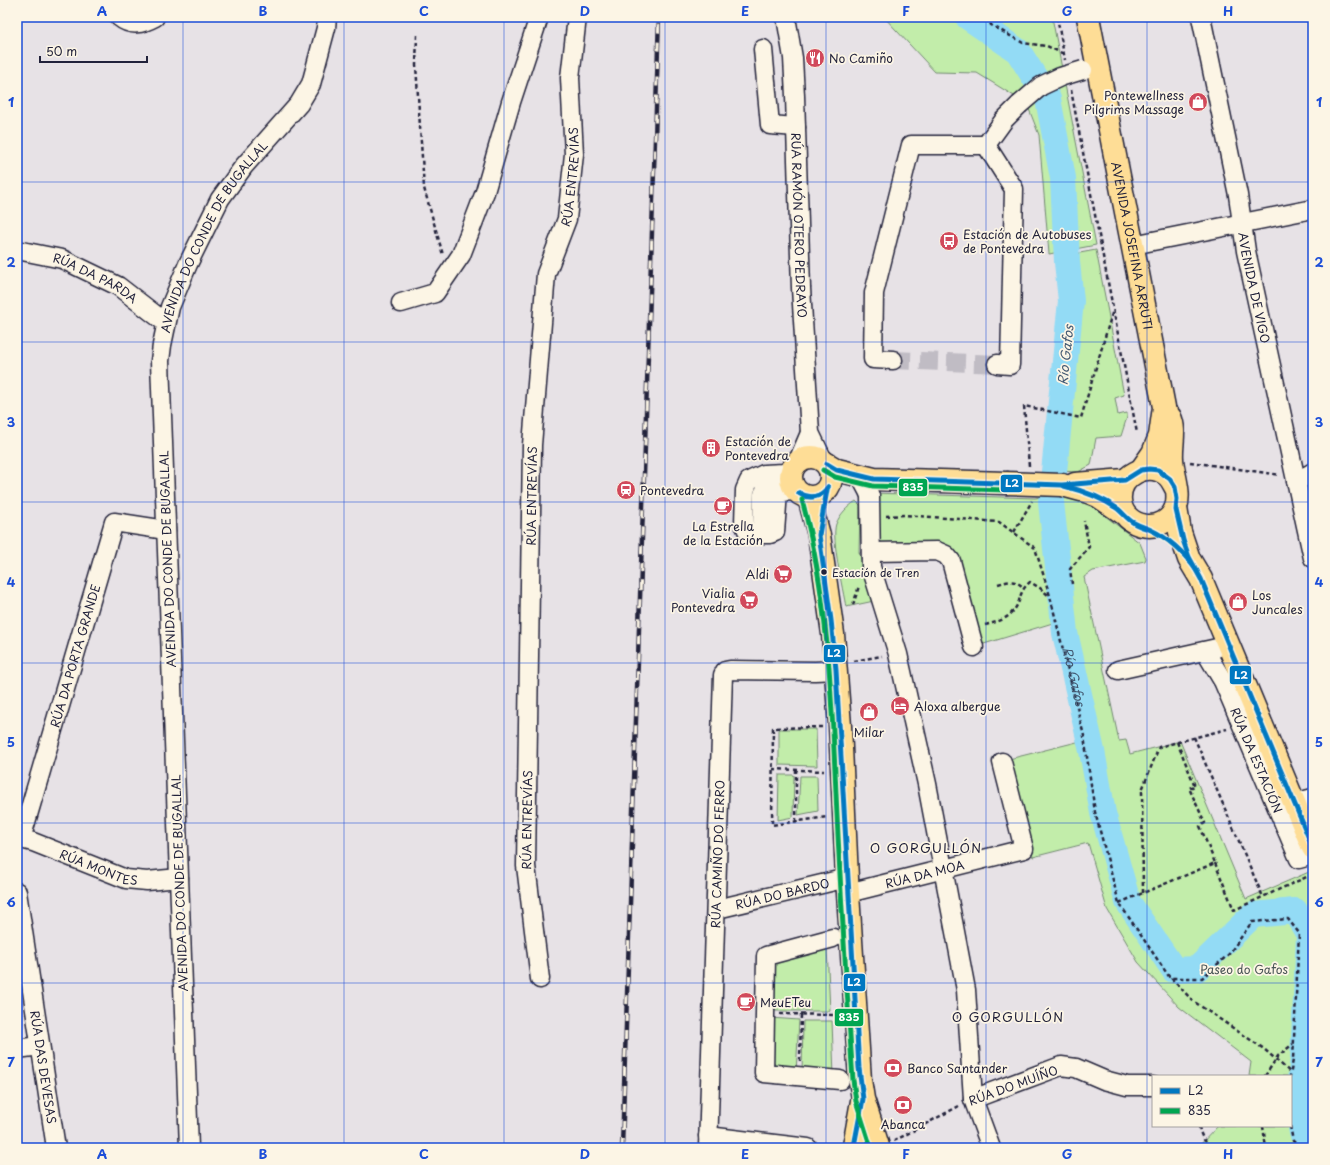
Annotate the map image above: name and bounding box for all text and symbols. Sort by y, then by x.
text: A [97,1,107,20]
text: B [259,1,268,20]
text: C [419,1,429,20]
text: D [580,1,590,20]
text: E [741,1,749,20]
text: F [902,1,910,20]
text: G [1062,1,1072,20]
text: H [1223,1,1233,20]
scale bar [40,38,147,64]
text: 50 m [46,42,77,60]
restaurant icon: No Camiño [804,47,826,69]
place label: No Camiño [829,49,893,67]
place label: Pontewellness Pilgrims Massage [1084,86,1184,118]
shop icon: Pontewellness Pilgrims Massage [1187,91,1209,113]
text: 1 [8,92,14,111]
text: 1 [1316,92,1322,111]
street label: RÚA ENTREVÍAS [556,127,583,229]
street label: RÚA RAMÓN OTERO PEDRAYO [787,132,812,318]
street label: AVENIDA DO CONDE DE BUGALLAL [156,137,271,334]
street label: AVENIDA JOSEFINA ARRUTI [1107,160,1158,331]
place label: Estación de Autobuses de Pontevedra [963,225,1092,257]
bus stop icon: Estación de Autobuses de Pontevedra [938,230,960,252]
street label: AVENIDA DE VIGO [1234,231,1275,345]
street label: RÚA DA PARDA [51,248,142,307]
text: 2 [6,252,16,271]
text: 2 [1314,252,1324,271]
water label: Río Gafos [1052,323,1078,386]
text: 3 [7,412,16,431]
text: 3 [1315,412,1324,431]
place label: Estación de Pontevedra [725,432,792,464]
building icon: Estación de Pontevedra [700,437,722,459]
street label: RÚA ENTREVÍAS [522,446,541,546]
street label: AVENIDA DO CONDE DE BUGALLAL [154,450,180,668]
line badge: L2 [1000,474,1023,493]
text: L2 [1005,474,1019,491]
line badge: 835 [898,478,928,497]
text: 835 [903,478,923,495]
station icon: Pontevedra [615,479,637,501]
place label: Pontevedra [640,481,704,499]
cafe icon: La Estrella de la Estación [712,495,734,517]
place label: La Estrella de la Estación [683,517,763,549]
supermarket icon: Aldi [772,563,794,585]
place label: Estación de Tren [832,564,919,581]
place label: Aldi [746,565,769,583]
marker: Estación de Tren [819,567,829,577]
text: 4 [7,572,16,591]
text: 4 [1315,572,1324,591]
street label: RÚA DA PORTA GRANDE [45,582,104,730]
place label: Vialia Pontevedra [671,584,736,616]
place label: Los Juncales [1252,586,1303,618]
supermarket icon: Vialia Pontevedra [738,589,760,611]
shop icon: Los Juncales [1227,591,1249,613]
line badge: L2 [823,644,846,663]
text: L2 [827,644,841,661]
water label: Río Gafos [1059,645,1091,709]
line badge: L2 [1229,665,1252,685]
text: L2 [1234,666,1248,683]
hotel icon: Aloxa albergue [889,695,911,717]
place label: Aloxa albergue [914,697,1001,715]
shop icon: Milar [858,701,880,723]
street label: RÚA DA ESTACIÓN [1226,704,1287,816]
place label: Milar [854,723,885,741]
text: 5 [7,732,15,751]
text: 5 [1315,732,1323,751]
street label: RÚA ENTREVÍAS [517,770,536,870]
street label: AVENIDA DO CONDE DE BUGALLAL [166,774,192,992]
street label: RÚA CAMIÑO DO FERRO [706,780,729,929]
district label: O GORGULLÓN [870,838,982,857]
street label: RÚA MONTES [57,845,139,889]
street label: RÚA DA MOA [883,855,966,892]
street label: RÚA DO BARDO [733,874,831,913]
text: 6 [6,892,16,911]
text: 6 [1314,892,1324,911]
park label: Paseo do Gafos [1200,960,1289,978]
line badge: L2 [843,973,866,992]
text: L2 [847,973,861,990]
cafe icon: MeuETeu [735,991,757,1013]
place label: MeuETeu [760,993,811,1011]
district label: O GORGULLÓN [952,1007,1064,1026]
line badge: 835 [834,1008,864,1027]
text: 835 [839,1008,859,1025]
street label: RÚA DAS DEVESAS [26,1009,61,1125]
text: 7 [7,1052,15,1071]
text: 7 [1315,1052,1323,1071]
bank icon: Banco Santander [882,1057,904,1079]
place label: Banco Santander [907,1059,1008,1077]
street label: RÚA DO MUÍÑO [966,1060,1060,1110]
legend [1152,1075,1292,1127]
text: L2 [1188,1081,1203,1099]
bank icon: Abanca [892,1094,914,1116]
text: 835 [1188,1101,1211,1119]
place label: Abanca [881,1115,926,1133]
text: A [97,1144,107,1163]
text: B [259,1144,268,1163]
text: C [419,1144,429,1163]
text: D [580,1144,590,1163]
text: E [741,1144,749,1163]
text: F [902,1144,910,1163]
text: G [1062,1144,1072,1163]
text: H [1223,1144,1233,1163]

